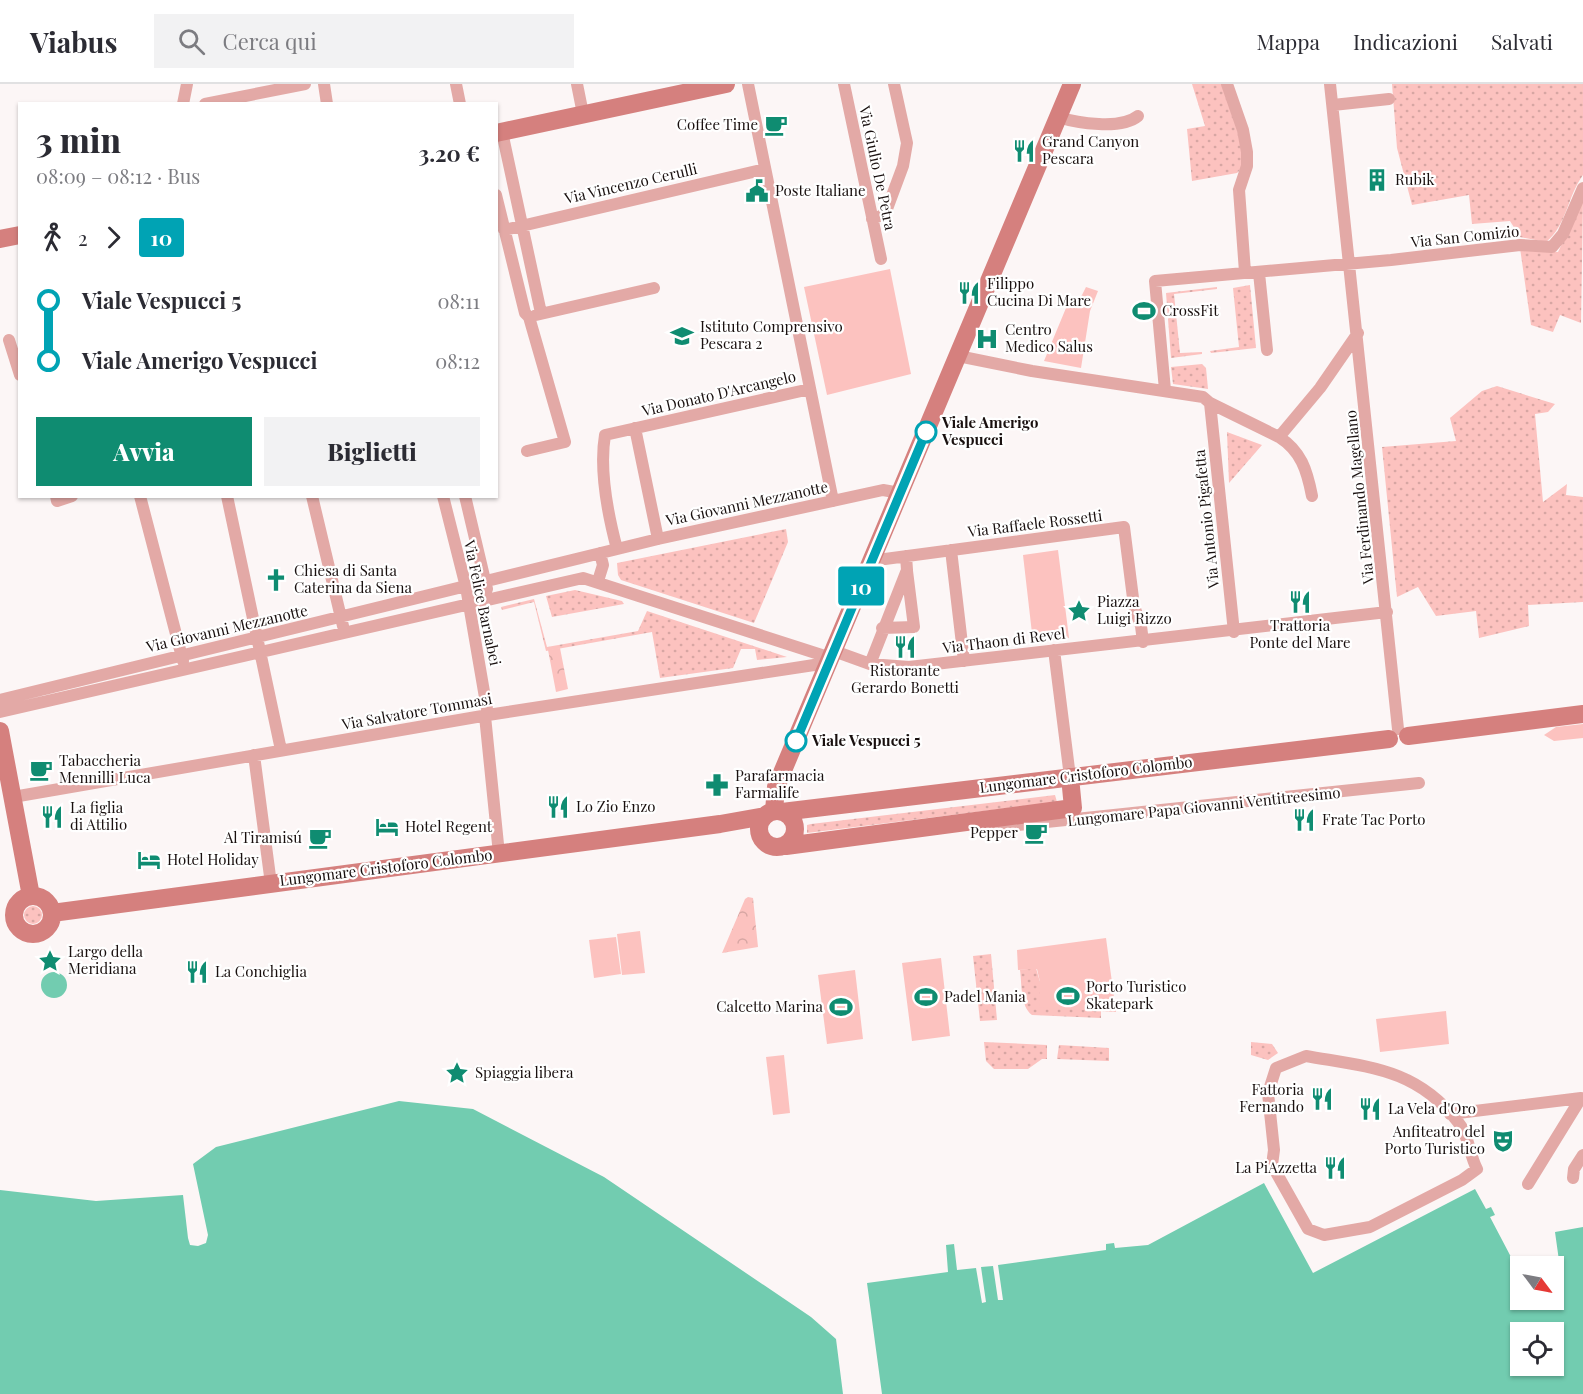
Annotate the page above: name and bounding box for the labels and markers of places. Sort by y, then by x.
cafe icon: Coffee Time [763,112,789,138]
place label: Coffee Time [677,114,758,134]
place label: Grand Canyon Pescara [1042,131,1139,168]
restaurant icon: Grand Canyon Pescara [1011,138,1037,164]
building icon: Rubik [1364,167,1390,193]
place label: Rubik [1395,169,1435,189]
public building icon: Poste Italiane [744,178,770,204]
place label: Poste Italiane [775,180,866,200]
place label: Filippo Cucina Di Mare [987,273,1091,310]
restaurant icon: Filippo Cucina Di Mare [956,280,982,306]
sports icon: CrossFit [1131,298,1157,324]
place label: CrossFit [1162,300,1219,320]
place label: Istituto Comprensivo Pescara 2 [700,316,843,353]
place label: Centro Medico Salus [1005,319,1093,356]
school or university icon: Istituto Comprensivo Pescara 2 [669,323,695,349]
hospital icon: Centro Medico Salus [974,326,1000,352]
place label: Viale Amerigo Vespucci [941,412,1038,449]
marker: Viale Amerigo Vespucci [915,421,937,443]
place label: Chiesa di Santa Caterina da Siena [294,560,413,597]
church icon: Chiesa di Santa Caterina da Siena [263,567,289,593]
restaurant icon: Trattoria Ponte del Mare [1287,589,1313,615]
place label: Piazza Luigi Rizzo [1097,591,1172,628]
place icon: Piazza Luigi Rizzo [1066,598,1092,624]
place label: Trattoria Ponte del Mare [1249,615,1351,652]
restaurant icon: Ristorante Gerardo Bonetti [892,634,918,660]
place label: Ristorante Gerardo Bonetti [851,660,960,697]
marker: Viale Vespucci 5 [785,730,807,752]
place label: Viale Vespucci 5 [811,730,921,750]
place label: Tabaccheria Mennilli Luca [59,750,151,787]
cafe icon: Tabaccheria Mennilli Luca [28,757,54,783]
place label: Parafarmacia Farmalife [735,765,825,802]
pharmacy icon: Parafarmacia Farmalife [704,772,730,798]
restaurant icon: Lo Zio Enzo [545,794,571,820]
place label: Lo Zio Enzo [576,796,656,816]
place label: La figlia di Attilio [70,797,127,834]
restaurant icon: La figlia di Attilio [39,804,65,830]
restaurant icon: Frate Tac Porto [1291,807,1317,833]
place label: Frate Tac Porto [1322,809,1426,829]
hotel icon: Hotel Regent [374,814,400,840]
place label: Hotel Regent [405,816,493,836]
cafe icon: Pepper [1023,820,1049,846]
place label: Pepper [970,822,1018,842]
cafe icon: Al Tiramisú [307,825,333,851]
place label: Al Tiramisú [223,827,302,847]
hotel icon: Hotel Holiday [136,847,162,873]
place label: Hotel Holiday [167,849,259,869]
place label: Largo della Meridiana [68,941,144,978]
place icon: Largo della Meridiana [37,948,63,974]
restaurant icon: La Conchiglia [184,959,210,985]
place label: La Conchiglia [215,961,307,981]
place label: Porto Turistico Skatepark [1086,976,1186,1013]
sports icon: Porto Turistico Skatepark [1055,983,1081,1009]
sports icon: Padel Mania [913,984,939,1010]
place label: Padel Mania [944,986,1026,1006]
sports icon: Calcetto Marina [828,994,854,1020]
place label: Calcetto Marina [716,996,824,1016]
place icon: Spiaggia libera [444,1060,470,1086]
place label: Spiaggia libera [475,1062,574,1082]
place label: Fattoria Fernando [1239,1079,1305,1116]
restaurant icon: Fattoria Fernando [1309,1086,1335,1112]
restaurant icon: La Vela d'Oro [1357,1096,1383,1122]
place label: La Vela d'Oro [1388,1098,1476,1118]
place label: Anfiteatro del Porto Turistico [1385,1121,1485,1158]
theatre icon: Anfiteatro del Porto Turistico [1490,1128,1516,1154]
restaurant icon: La PiAzzetta [1322,1155,1348,1181]
place label: La PiAzzetta [1235,1157,1318,1177]

